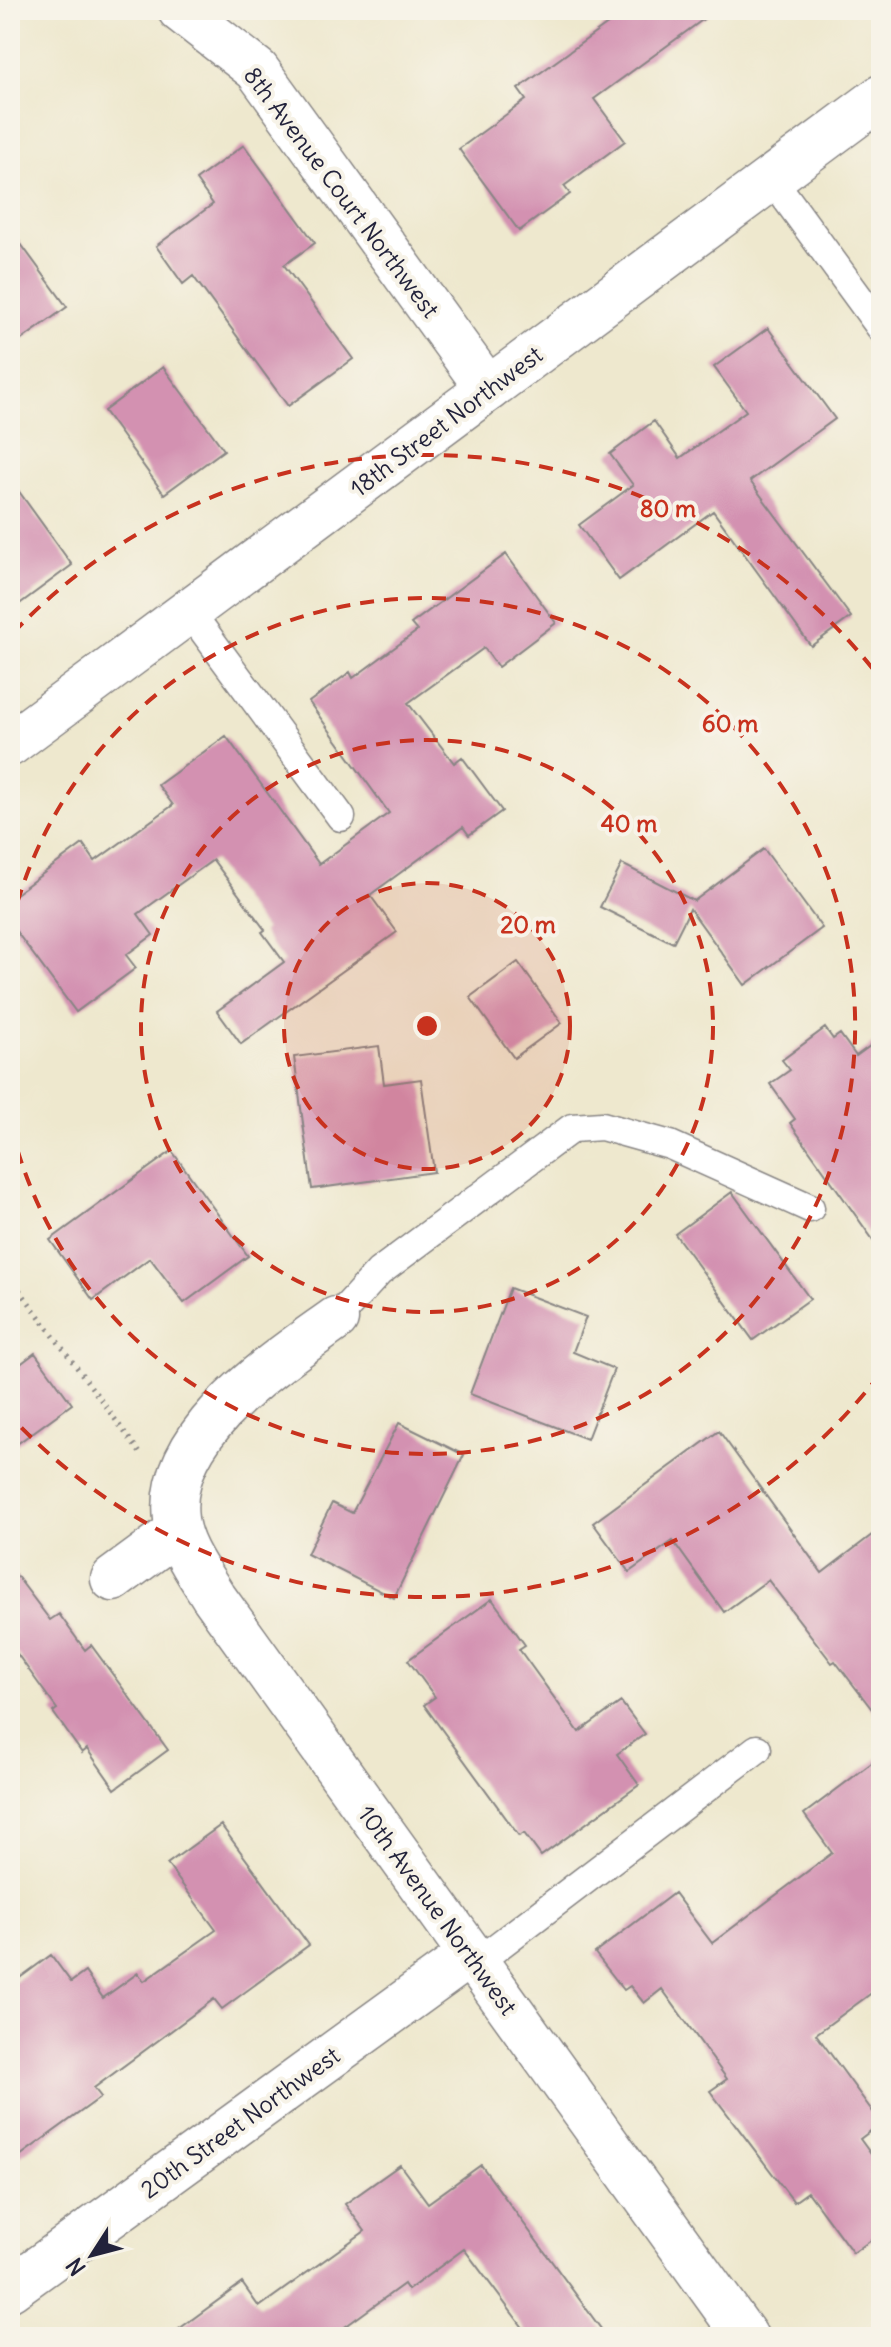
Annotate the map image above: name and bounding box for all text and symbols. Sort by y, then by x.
street label: 8th Avenue Court Northwest [238,61,446,323]
street label: 18th Street Northwest [344,339,548,503]
text: 80 m [640,493,696,523]
text: 60 m [702,708,758,738]
text: 40 m [601,808,657,838]
text: 20 m [500,909,556,939]
centre of rings [413,1012,441,1040]
street label: 10th Avenue Northwest [352,1800,524,2020]
street label: 20th Street Northwest [135,2040,345,2204]
north arrow [52,2215,132,2295]
text: N [60,2252,92,2281]

